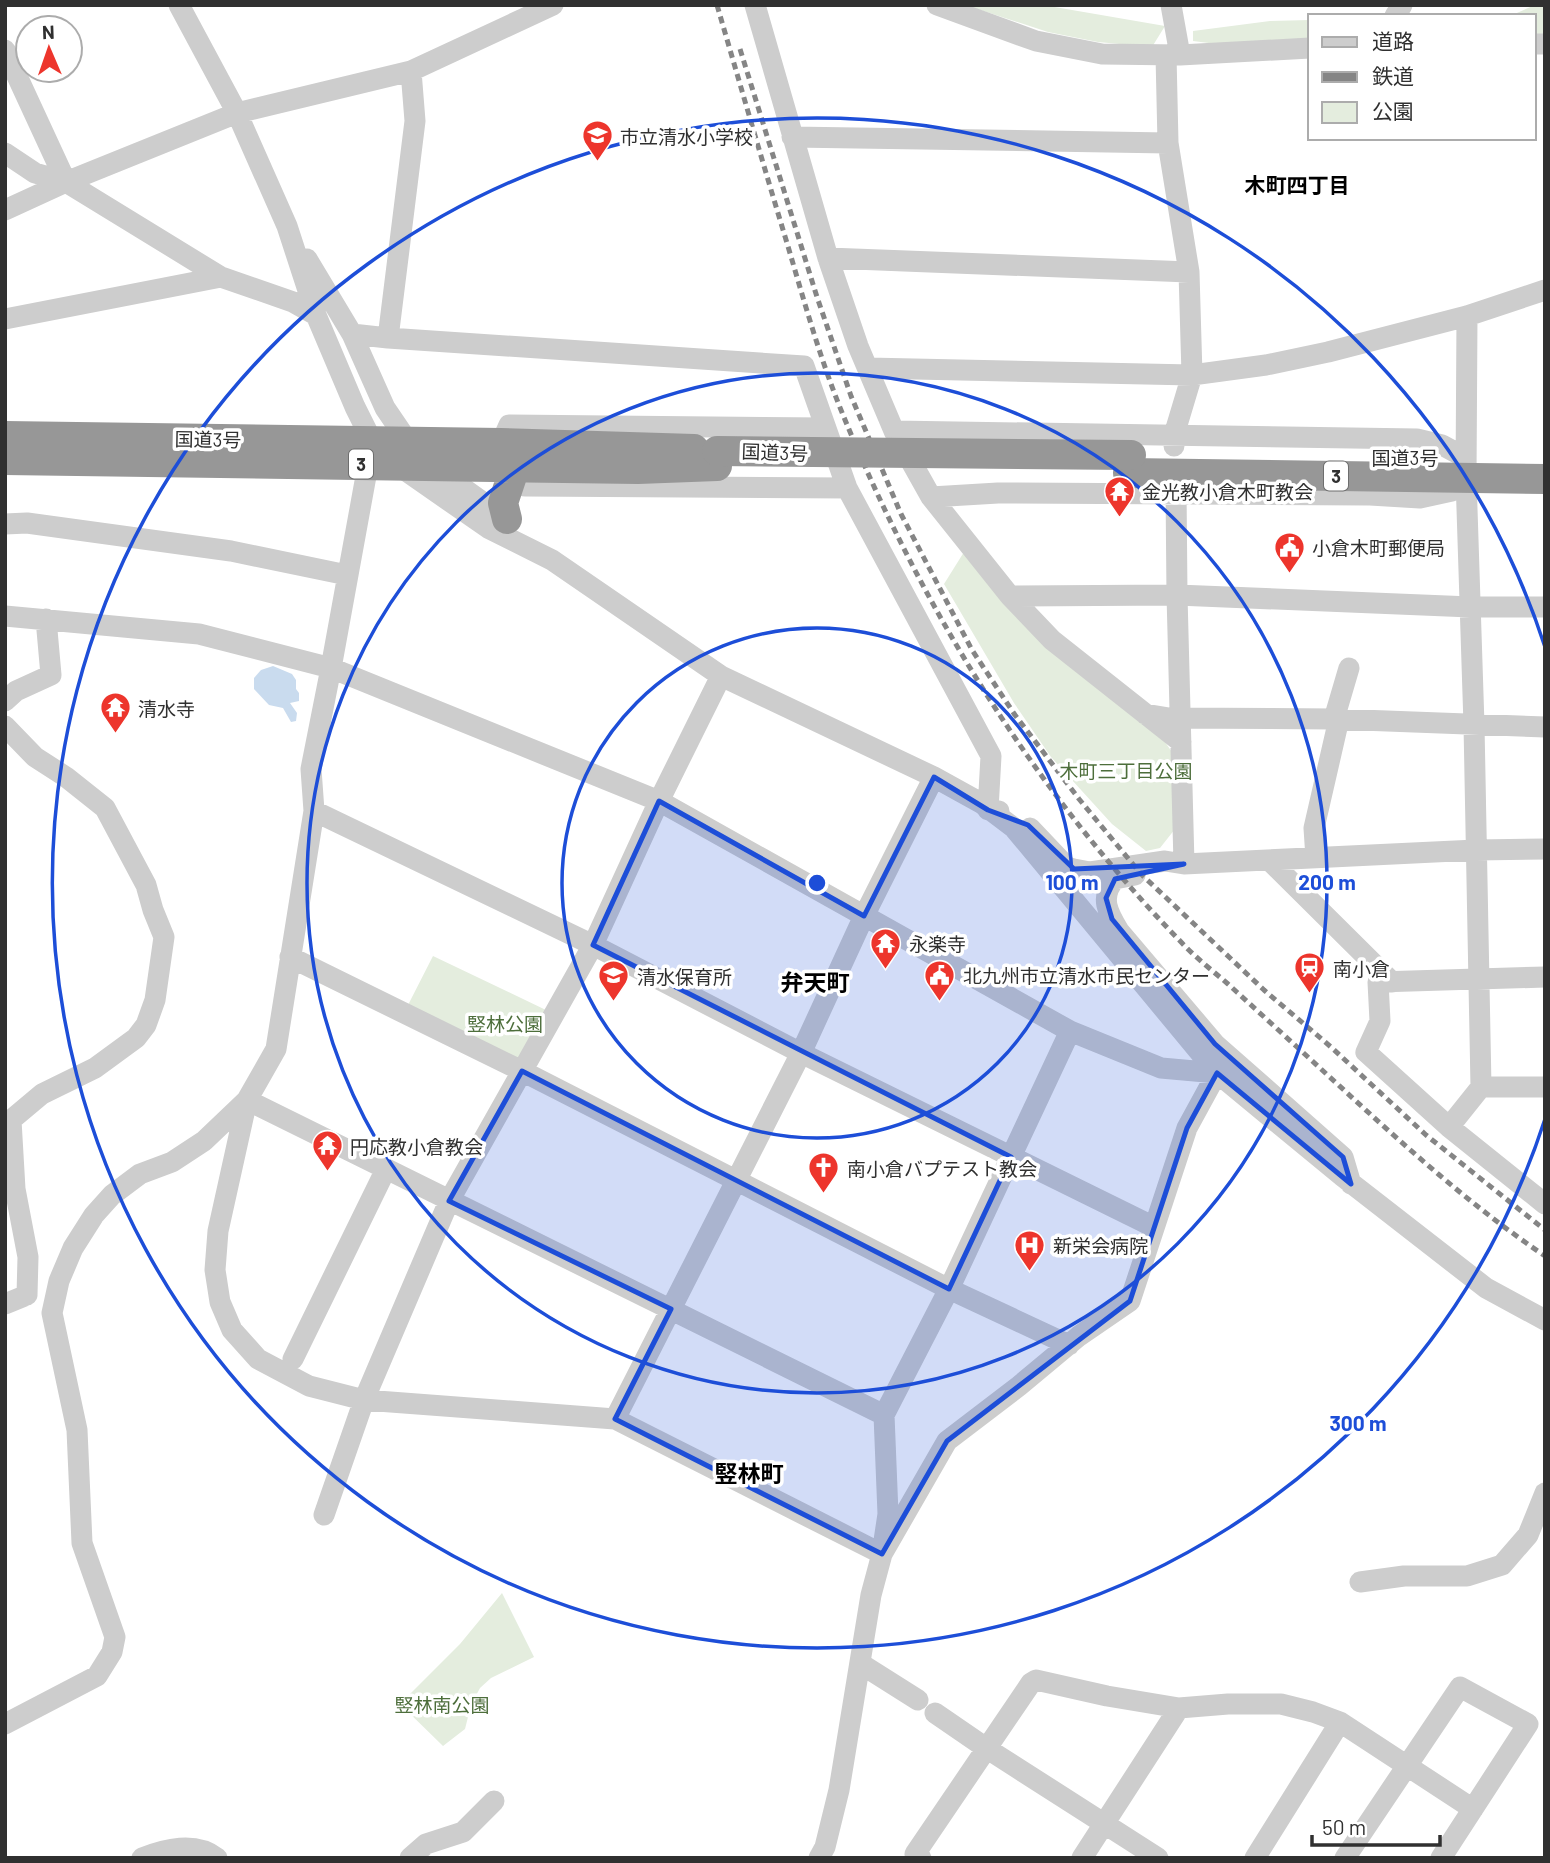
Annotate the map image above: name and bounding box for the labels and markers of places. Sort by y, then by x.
school or university icon: 市立清水小学校 [580,119,614,163]
place label: 市立清水小学校 [620,125,753,148]
temple icon: 金光教小倉木町教会 [1102,474,1136,518]
place label: 金光教小倉木町教会 [1142,480,1313,503]
public building icon: 小倉木町郵便局 [1272,530,1306,574]
place label: 小倉木町郵便局 [1312,536,1445,559]
temple icon: 清水寺 [98,691,132,735]
place label: 清水寺 [138,697,195,720]
centre of rings [805,871,829,895]
temple icon: 永楽寺 [869,926,903,970]
place label: 永楽寺 [909,932,966,955]
station icon: 南小倉 [1293,951,1327,995]
place label: 南小倉 [1333,957,1390,980]
public building icon: 北九州市立清水市民センター [923,958,957,1002]
school or university icon: 清水保育所 [597,959,631,1003]
place label: 北九州市立清水市民センター [963,964,1210,987]
place label: 清水保育所 [637,965,732,988]
temple icon: 円応教小倉教会 [310,1129,344,1173]
place label: 円応教小倉教会 [350,1135,483,1158]
church icon: 南小倉バプテスト教会 [807,1151,841,1195]
place label: 南小倉バプテスト教会 [847,1157,1037,1180]
hospital icon: 新栄会病院 [1013,1228,1047,1272]
place label: 新栄会病院 [1053,1234,1148,1257]

